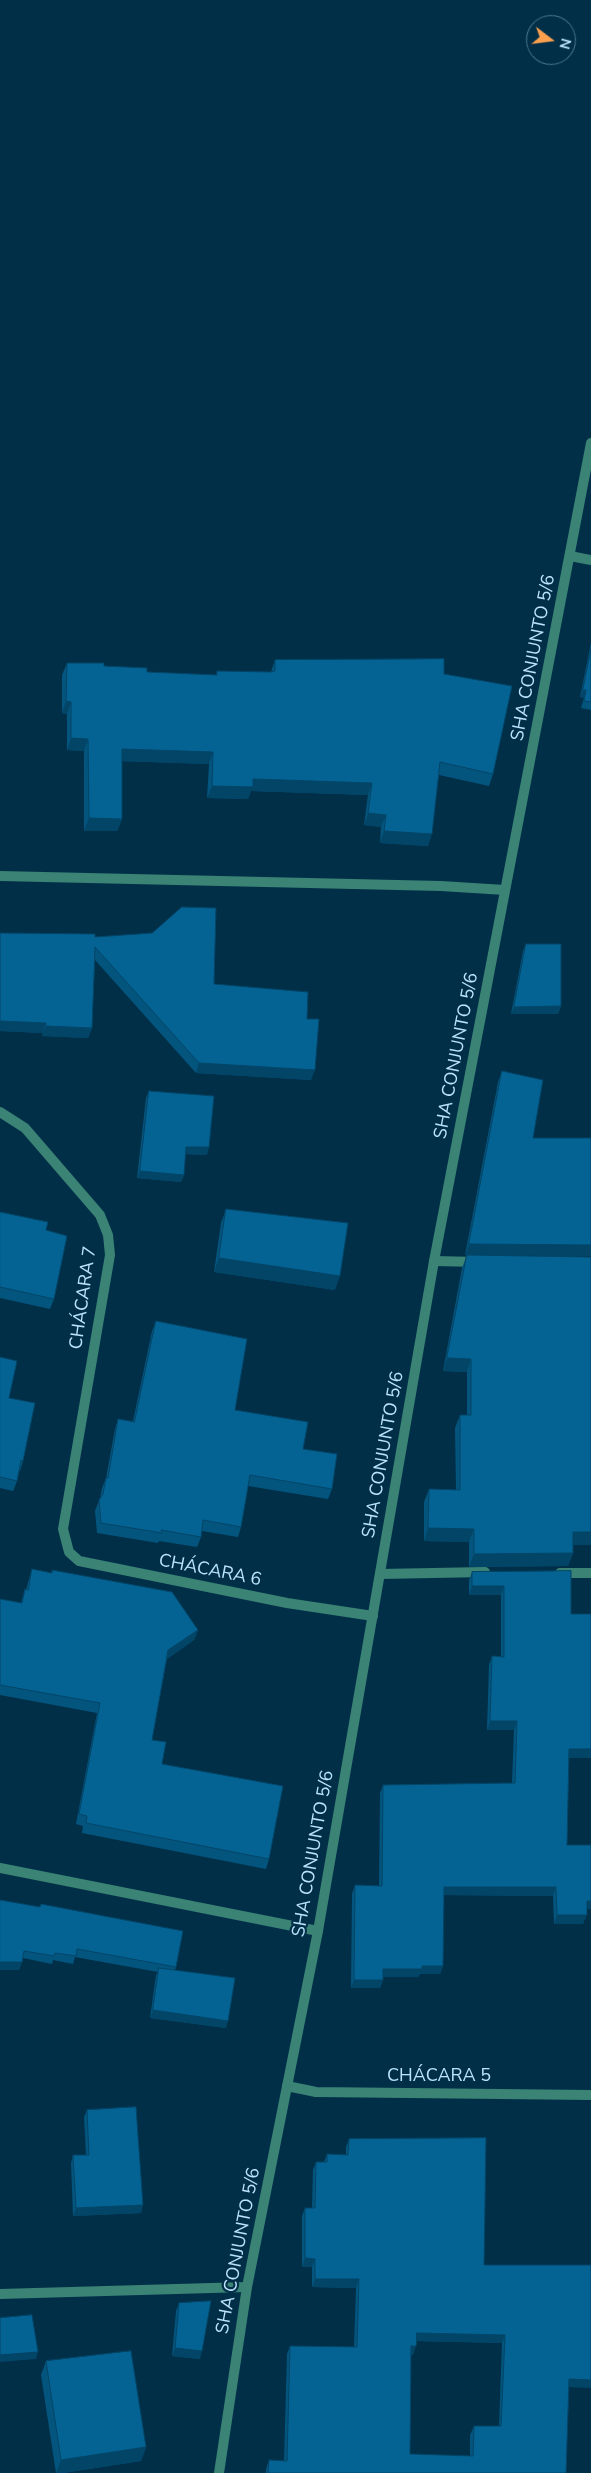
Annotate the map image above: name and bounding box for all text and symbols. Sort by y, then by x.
north arrow [526,15,576,65]
text: N [554,36,576,51]
street label: SHA CONJUNTO 5/6 [507,573,561,743]
street label: SHA CONJUNTO 5/6 [430,971,484,1141]
street label: CHÁCARA 7 [66,1245,102,1351]
street label: SHA CONJUNTO 5/6 [359,1370,409,1540]
street label: CHÁCARA 6 [157,1550,263,1592]
street label: SHA CONJUNTO 5/6 [289,1769,339,1939]
street label: CHÁCARA 5 [387,2066,491,2088]
street label: SHA CONJUNTO 5/6 [212,2166,266,2336]

